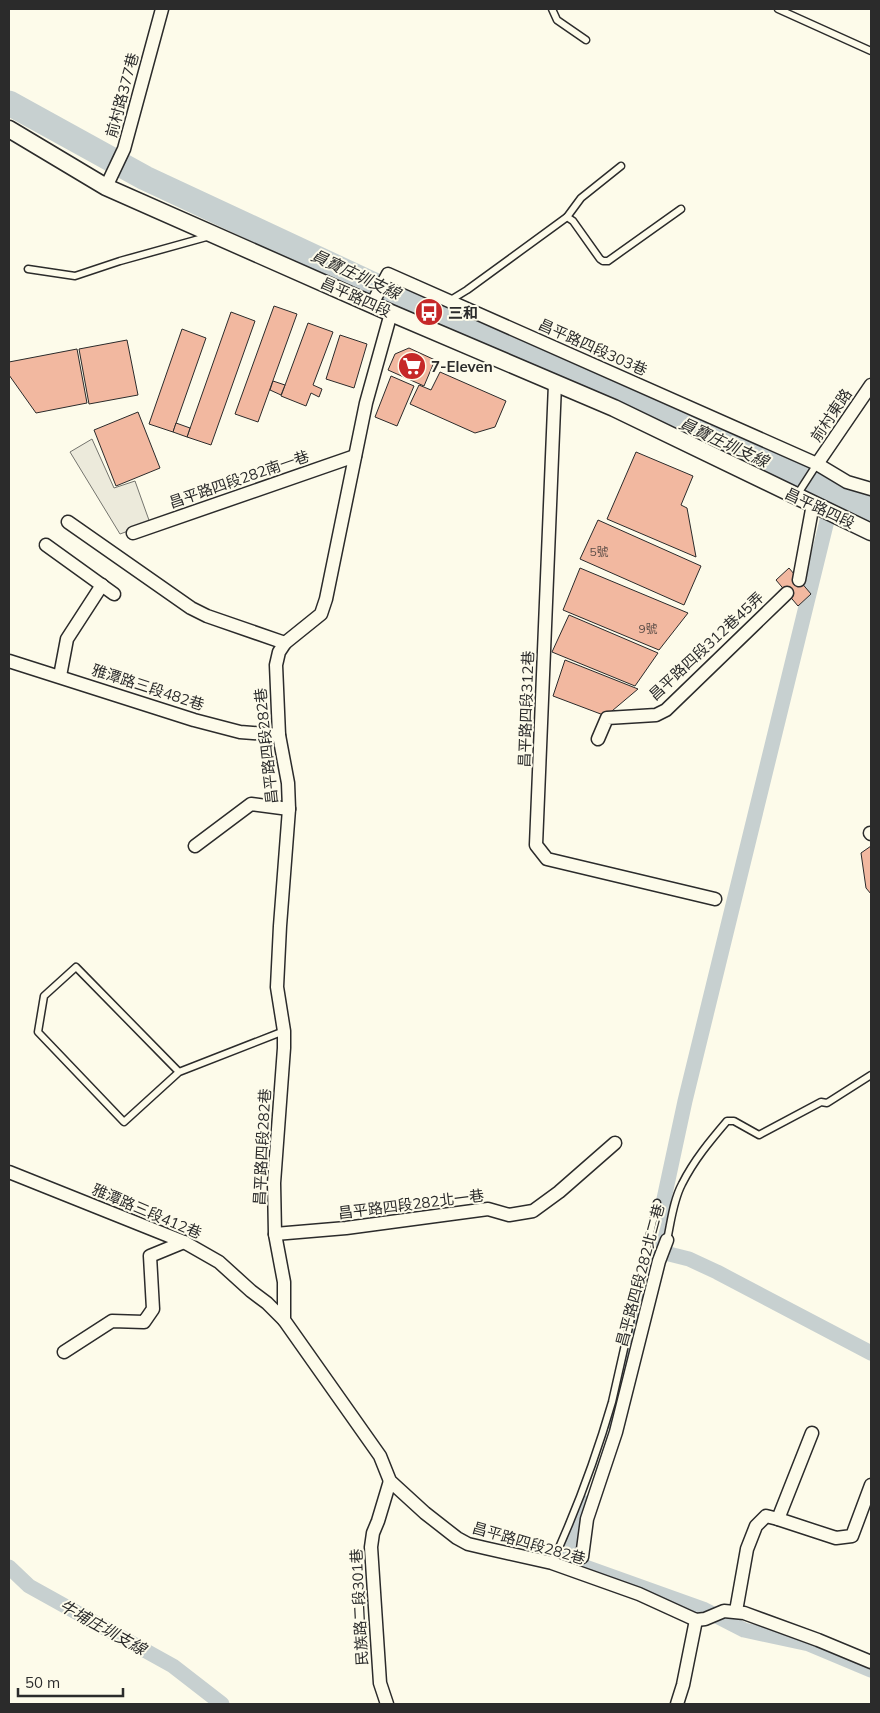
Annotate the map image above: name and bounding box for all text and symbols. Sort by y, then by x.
street label: 前村路377巷 [102,51,142,139]
water label: 員寶庄圳支線 [308,245,406,304]
street label: 昌平路四段 [318,273,394,321]
bus stop icon: 三和 [414,297,444,327]
place label: 三和 [448,303,478,322]
street label: 昌平路四段303巷 [536,315,650,379]
supermarket icon: 7-Eleven [397,351,427,381]
place label: 7-Eleven [431,357,493,376]
street label: 前村東路 [806,385,856,445]
water label: 員寶庄圳支線 [676,413,774,472]
street label: 昌平路四段282南一巷 [166,446,312,512]
street label: 昌平路四段 [782,484,858,532]
house number: 5號 [589,544,609,559]
street label: 昌平路四段312巷45弄 [645,588,767,704]
house number: 9號 [638,621,658,636]
street label: 昌平路四段312巷 [514,650,538,768]
street label: 雅潭路三段482巷 [89,660,207,714]
street label: 昌平路四段282巷 [250,687,282,805]
street label: 昌平路四段282巷 [249,1088,275,1206]
street label: 雅潭路三段412巷 [89,1179,205,1243]
street label: 昌平路四段282北一巷 [337,1186,485,1222]
street label: 昌平路四段282北二巷 [612,1202,668,1348]
street label: 昌平路四段282巷 [470,1518,588,1568]
street label: 民族路二段301巷 [346,1548,372,1666]
water label: 牛埔庄圳支線 [56,1595,152,1660]
scale bar [18,1666,122,1698]
text: 50 m [25,1673,60,1692]

